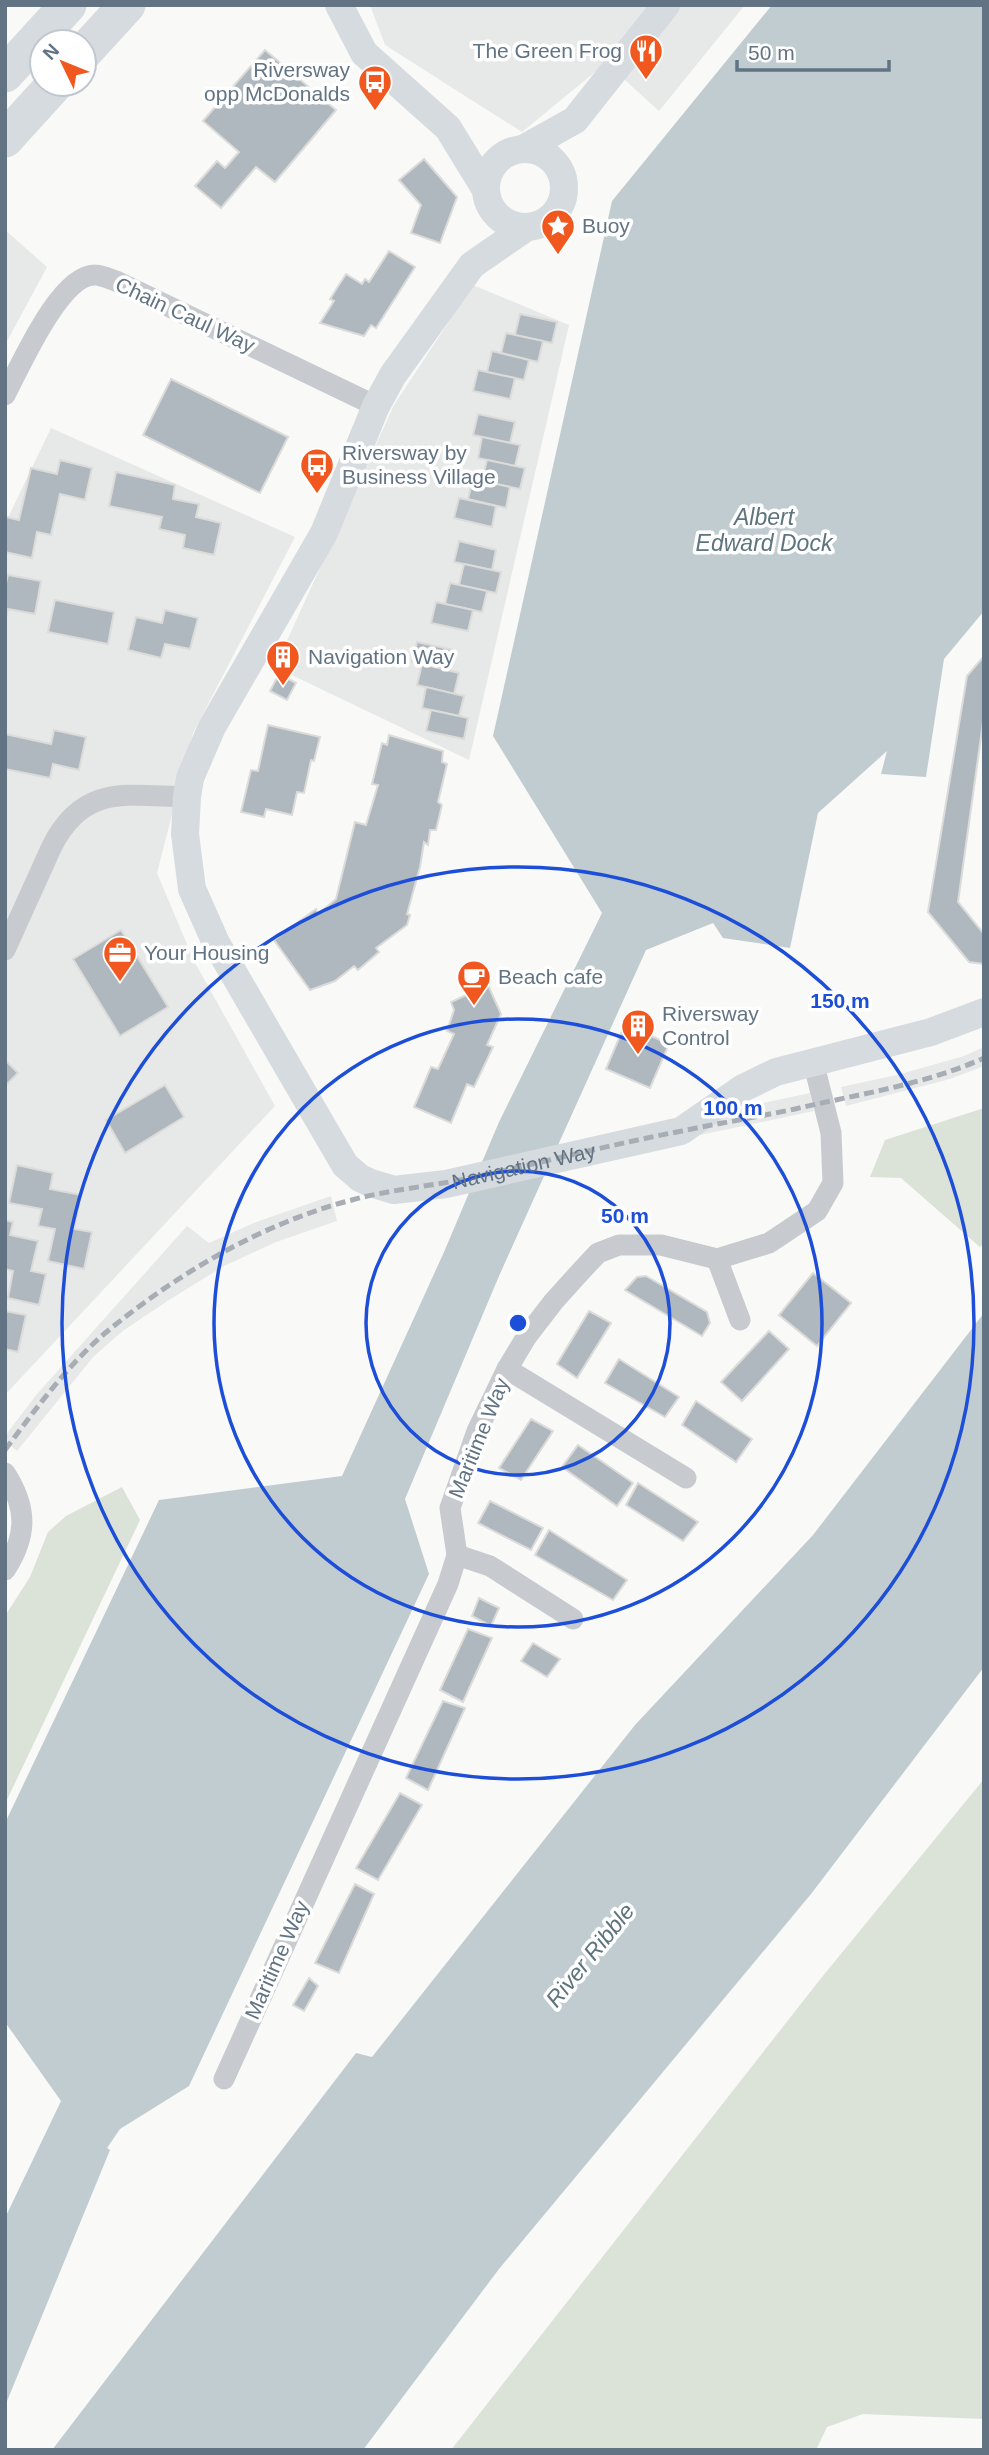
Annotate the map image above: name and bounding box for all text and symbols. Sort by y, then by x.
north arrow [28,28,98,98]
scale bar [737,28,889,72]
restaurant icon: The Green Frog [627,32,665,81]
place label: The Green Frog [473,39,622,62]
text: N [39,40,63,64]
text: 50 m [748,41,795,64]
place label: Riversway opp McDonalds [204,58,350,105]
bus stop icon: Riversway opp McDonalds [356,63,394,112]
place icon: Buoy [539,207,577,256]
place label: Buoy [582,214,630,237]
street label: Chain Caul Way [112,272,259,357]
place label: Riversway by Business Village [342,441,496,488]
bus stop icon: Riversway by Business Village [298,446,336,495]
water label: Albert Edward Dock [696,504,834,556]
building icon: Navigation Way [264,638,302,687]
place label: Navigation Way [308,645,455,668]
office icon: Your Housing [101,934,139,983]
place label: Your Housing [144,941,269,964]
cafe icon: Beach cafe [455,958,493,1007]
place label: Beach cafe [498,965,603,988]
text: 150 m [810,989,870,1012]
place label: Riversway Control [662,1002,759,1049]
building icon: Riversway Control [619,1007,657,1056]
text: 100 m [703,1096,763,1119]
street label: Navigation Way [450,1139,598,1193]
text: 50 m [601,1204,649,1227]
centre of rings [506,1311,530,1335]
street label: Maritime Way [444,1374,513,1501]
street label: Maritime Way [240,1896,313,2023]
water label: River Ribble [540,1898,640,2012]

